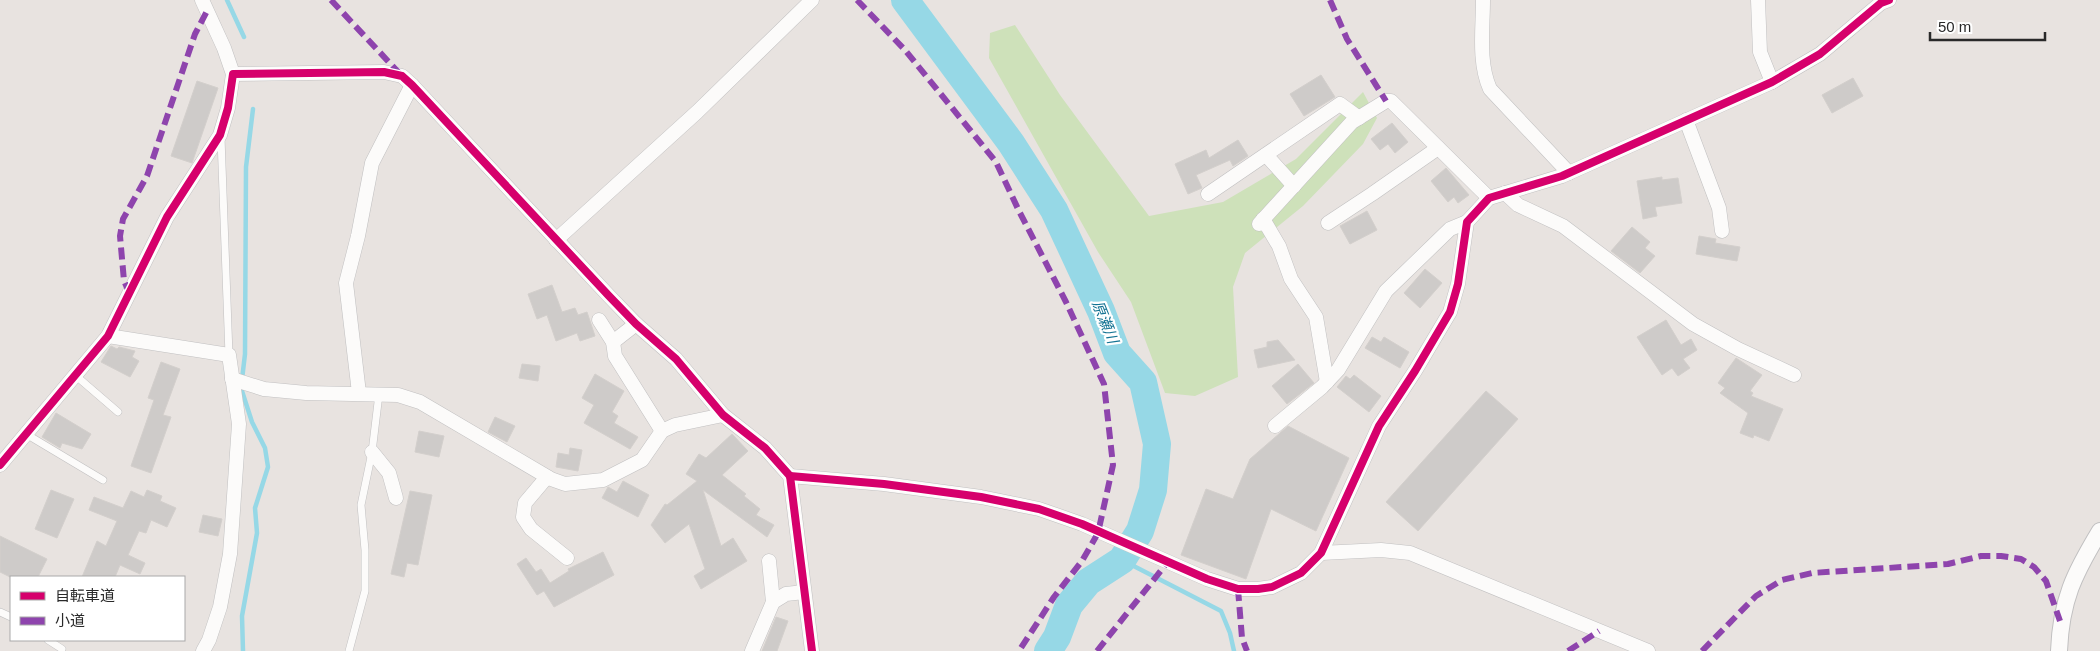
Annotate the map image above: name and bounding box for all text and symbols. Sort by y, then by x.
scale bar [1930,10,2045,42]
text: 50 m [1938,18,1971,35]
water label: 原瀬川 [1089,298,1123,348]
legend [10,576,185,641]
text: 自転車道 [55,587,115,604]
text: 小道 [55,612,85,629]

